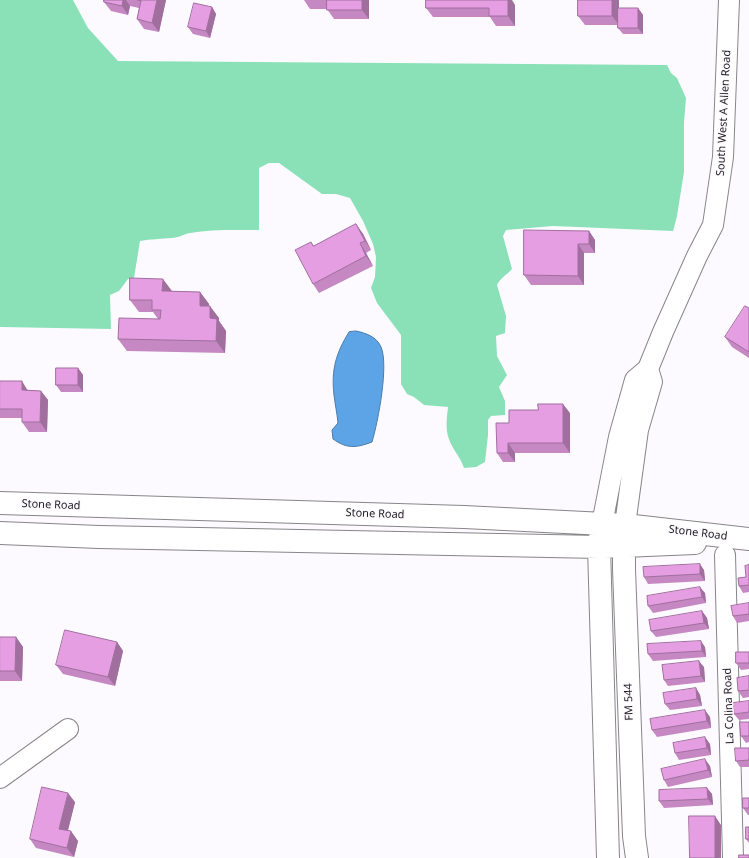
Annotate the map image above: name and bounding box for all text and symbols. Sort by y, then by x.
street label: South West A Allen Road [714,50,734,176]
street label: Stone Road [21,497,81,513]
street label: Stone Road [345,506,405,522]
street label: Stone Road [668,523,728,543]
street label: La Colina Road [721,668,737,744]
street label: FM 544 [622,683,636,721]

